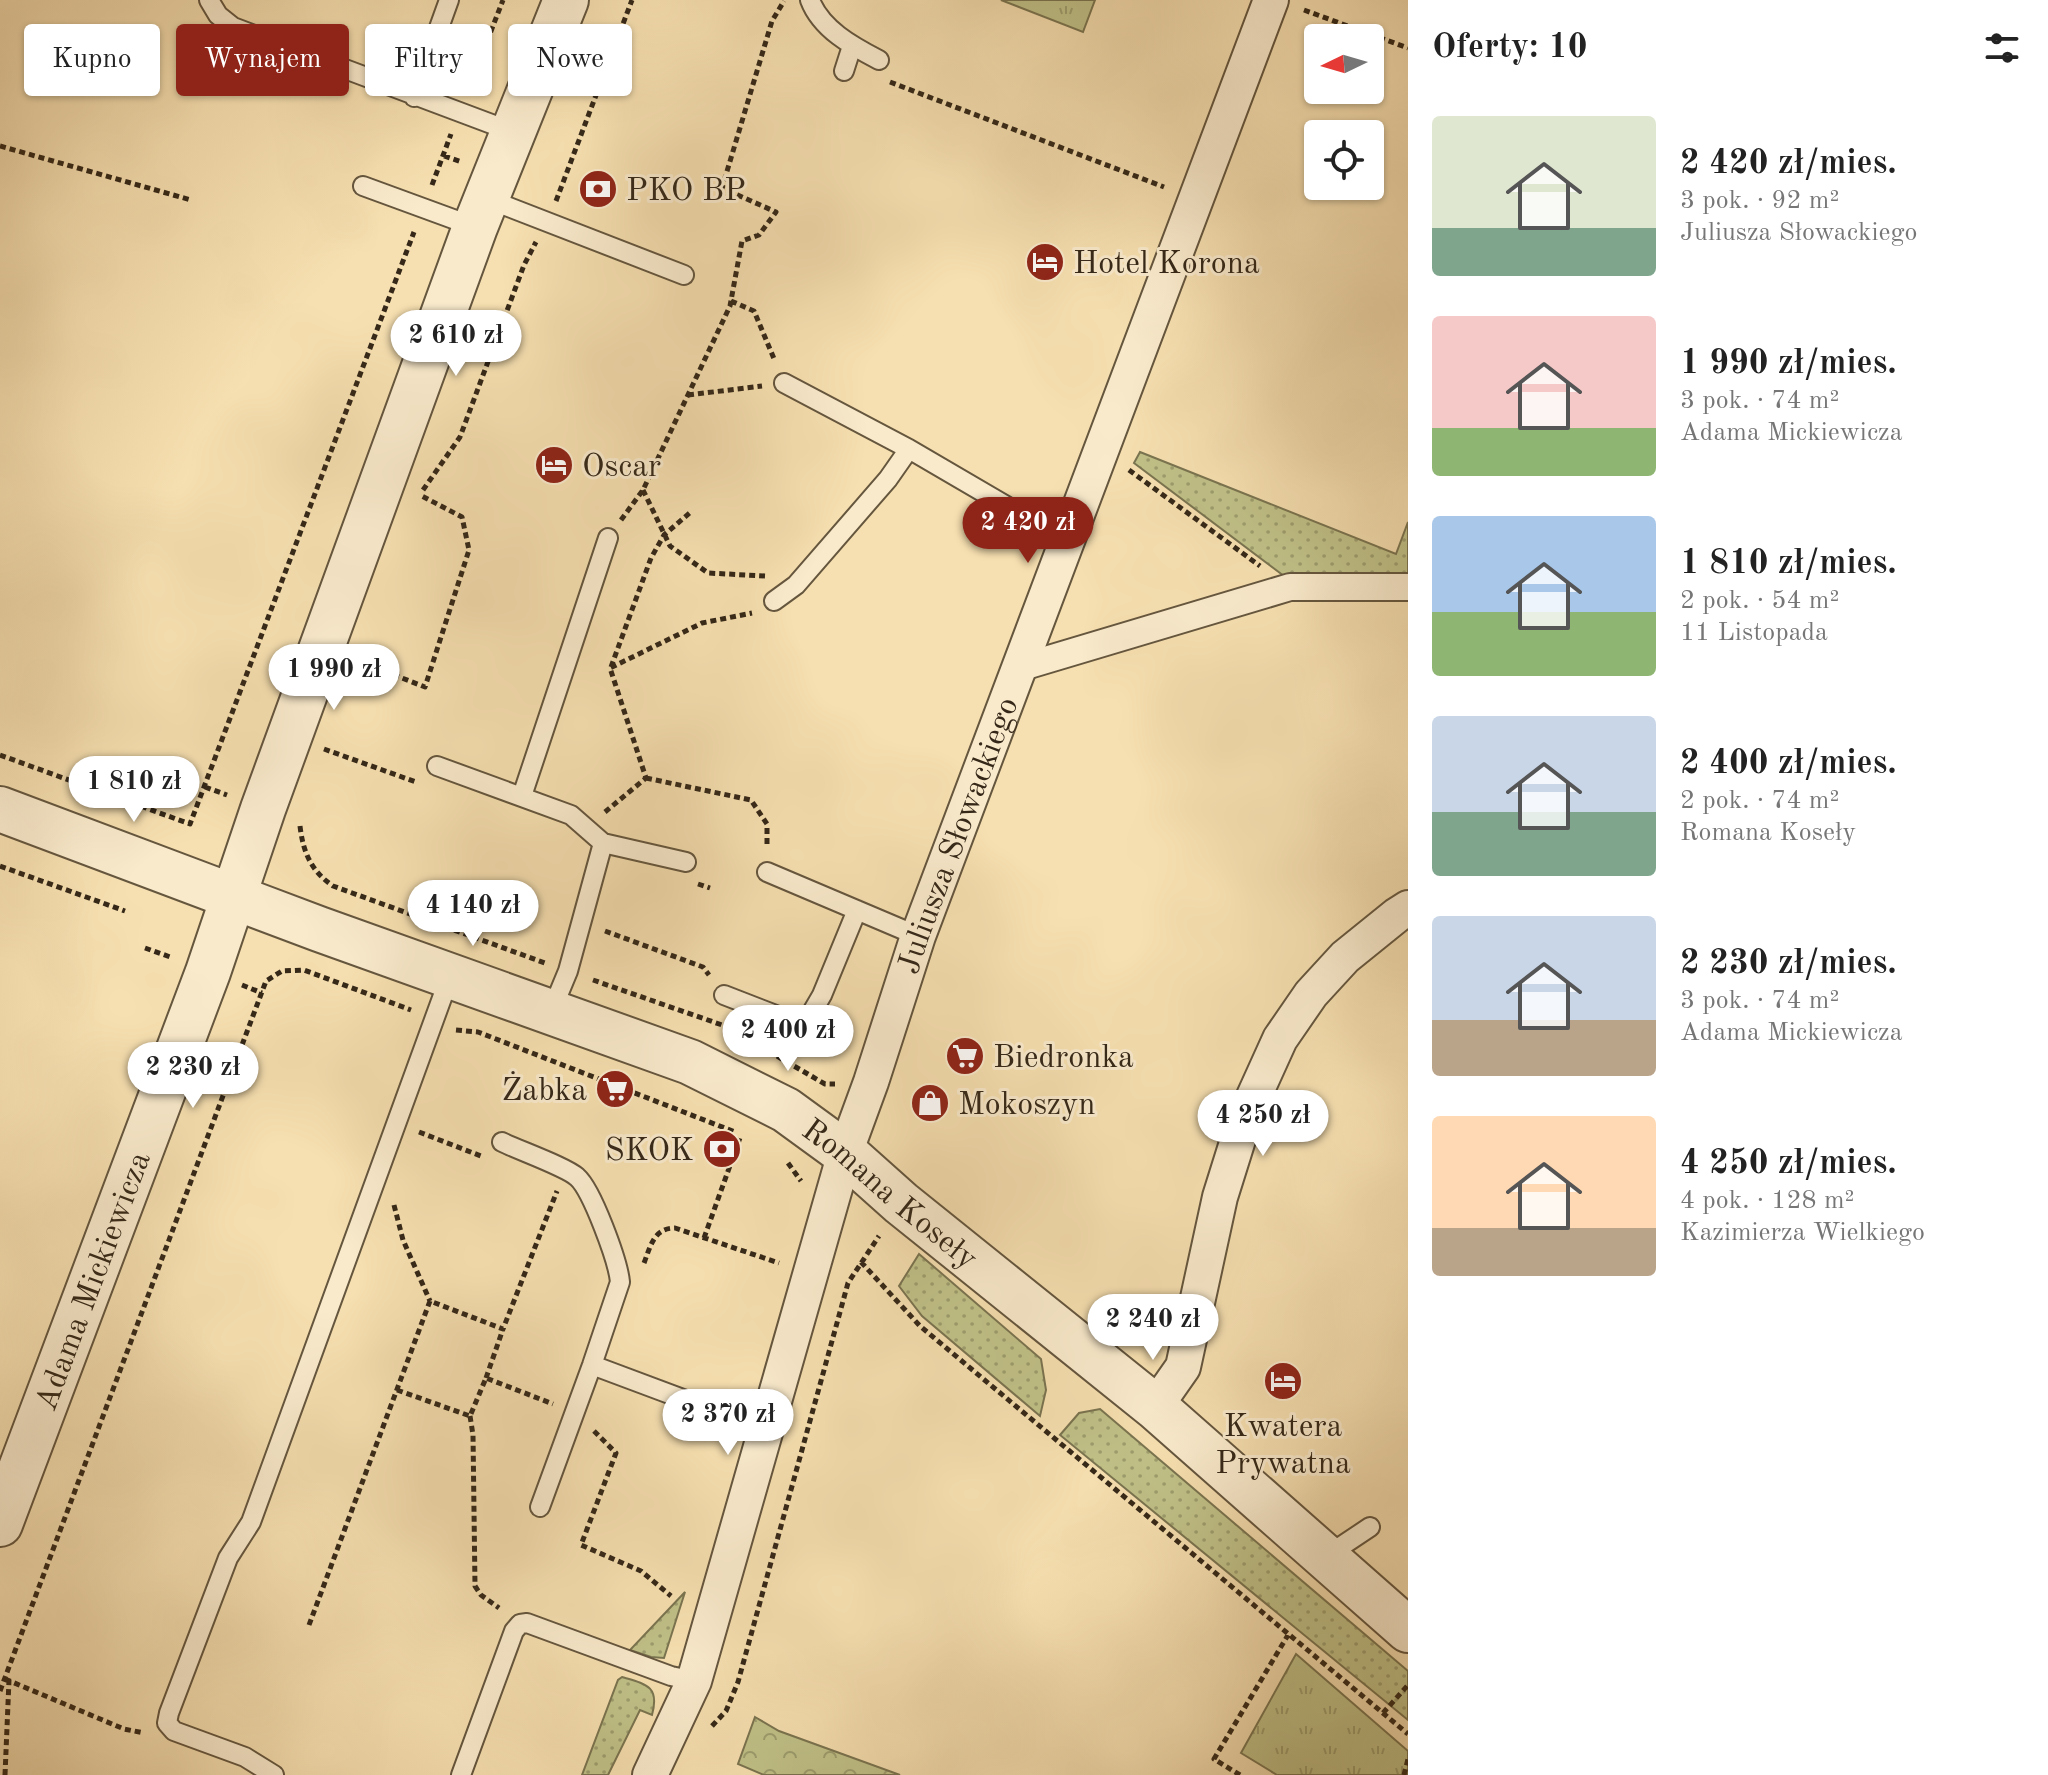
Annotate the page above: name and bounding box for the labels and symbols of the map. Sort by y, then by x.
north arrow [1304,24,1384,104]
bank icon: PKO BP [577,168,619,210]
place label: PKO BP [626,176,746,208]
hotel icon: Hotel Korona [1024,241,1066,283]
place label: Hotel Korona [1073,249,1260,281]
pin: 2 610 zł [373,310,539,378]
hotel icon: Oscar [533,444,575,486]
place label: Oscar [582,452,661,484]
pin: 2 420 zł [945,497,1111,565]
pin: 1 990 zł [251,644,417,712]
street label: Juliusza Słowackiego [894,694,1025,978]
pin: 1 810 zł [51,756,217,824]
pin: 4 140 zł [390,880,556,948]
pin: 2 400 zł [705,1005,871,1073]
supermarket icon: Biedronka [944,1035,986,1077]
pin: 2 230 zł [110,1042,276,1110]
place label: Biedronka [993,1043,1134,1075]
supermarket icon: Żabka [594,1068,636,1110]
place label: Żabka [501,1071,587,1108]
shop icon: Mokoszyn [909,1082,951,1124]
place label: Mokoszyn [958,1090,1095,1122]
pin: 4 250 zł [1180,1090,1346,1158]
street label: Romana Koseły [795,1114,982,1277]
bank icon: SKOK [701,1128,743,1170]
place label: SKOK [605,1136,694,1168]
street label: Adama Mickiewicza [31,1148,158,1416]
pin: 2 240 zł [1070,1294,1236,1362]
hotel icon: Kwatera Prywatna [1262,1360,1304,1402]
pin: 2 370 zł [645,1389,811,1457]
place label: Kwatera Prywatna [1215,1412,1351,1481]

